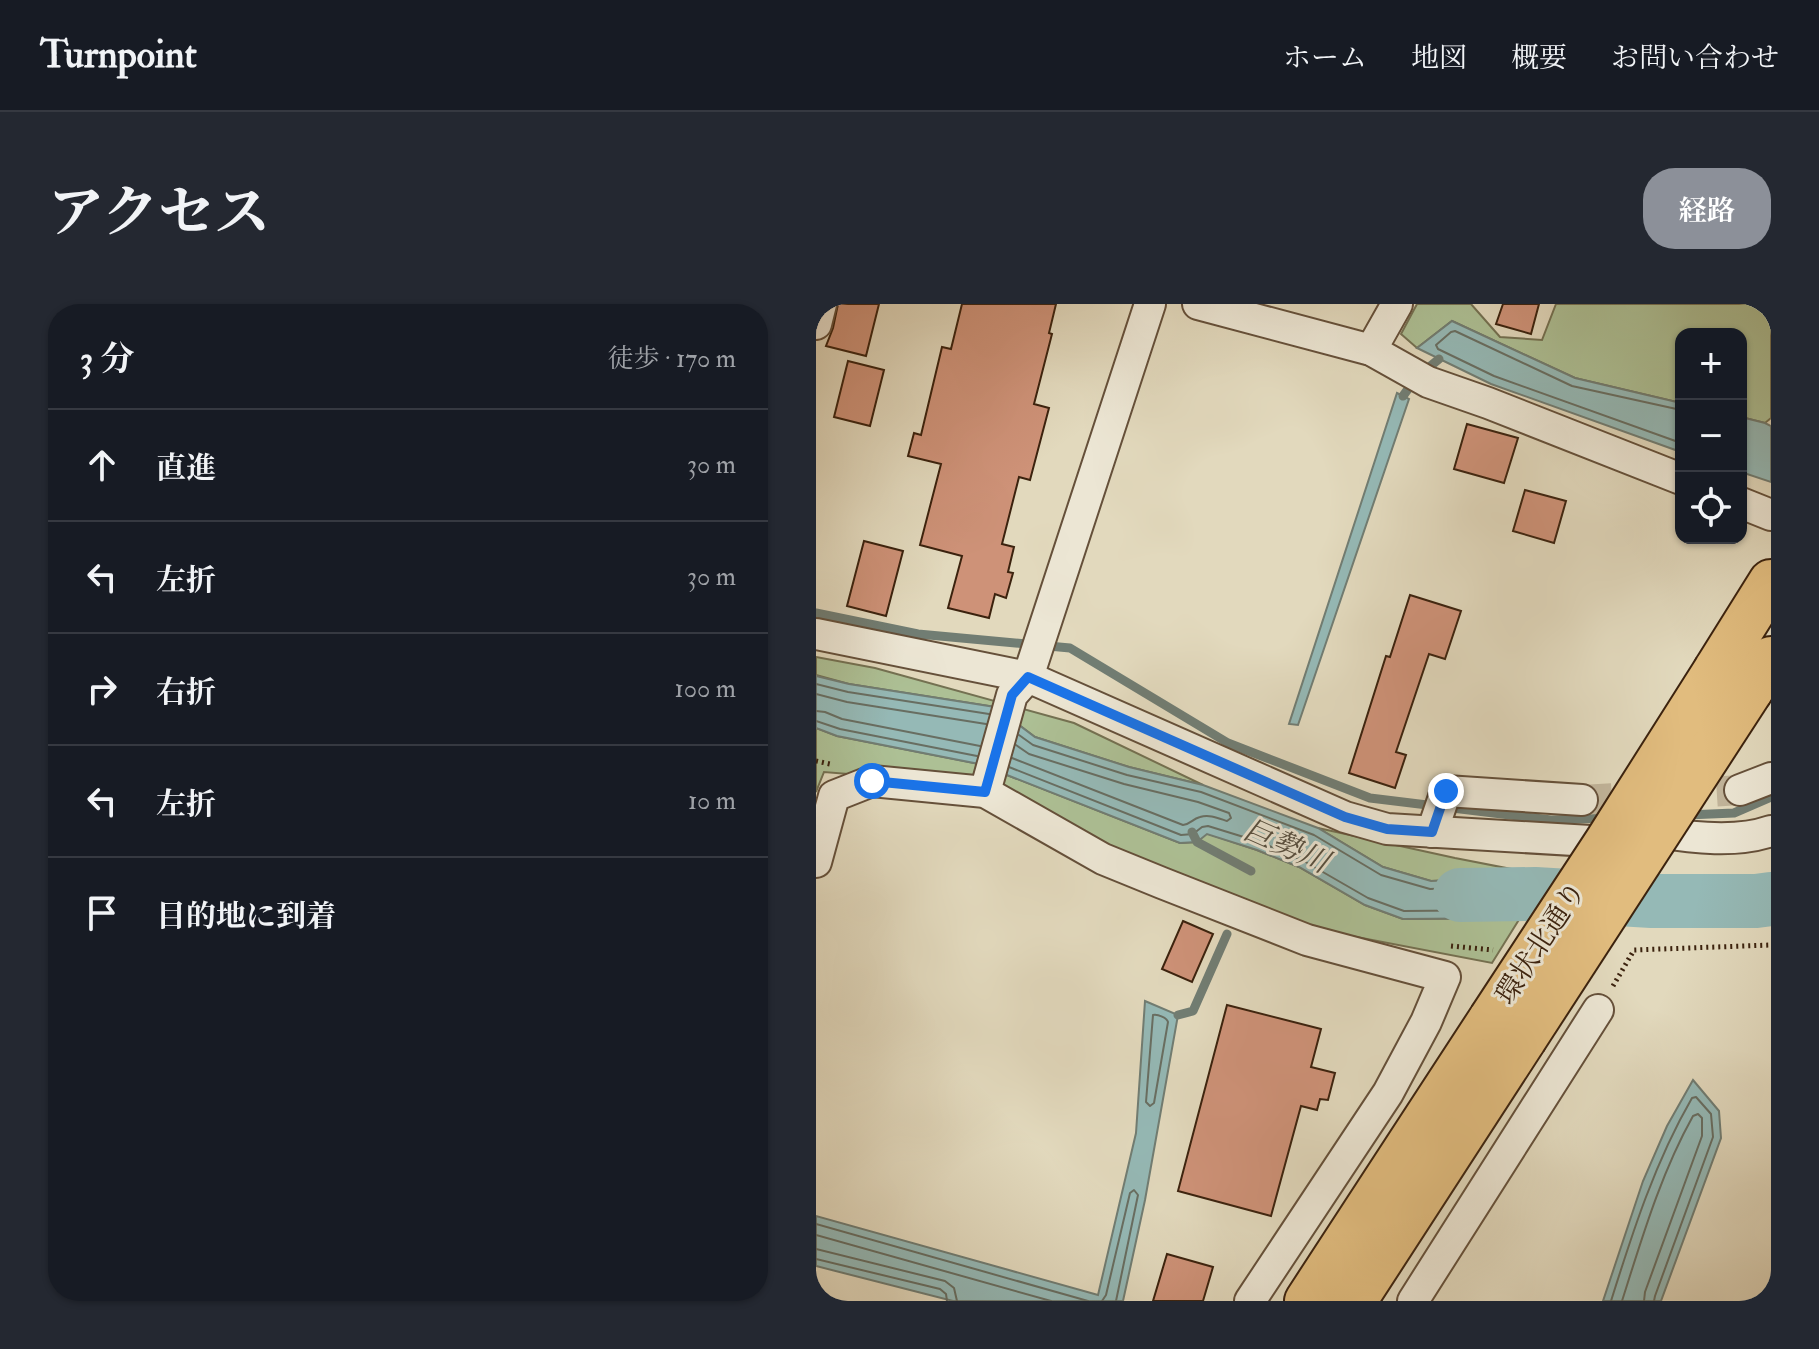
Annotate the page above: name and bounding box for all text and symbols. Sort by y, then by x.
text: Turnpoint [40,31,197,79]
text: ホーム [1283,41,1367,76]
text: 地図 [1411,41,1467,76]
text: 概要 [1511,41,1567,76]
text: お問い合わせ [1611,41,1779,76]
button: 経路 [1643,168,1771,249]
text: アクセス [48,178,270,249]
map controls [1675,328,1747,544]
button: + [1675,328,1747,400]
text: 3 分 [80,338,134,381]
text: 徒歩 · 170 m [608,343,736,375]
button: − [1675,400,1747,472]
icon: ahead [80,443,124,487]
text: 30 m [687,449,736,481]
text: 直進 [156,450,216,487]
button: locate [1675,472,1747,544]
icon: left [80,555,124,599]
text: 30 m [687,561,736,593]
text: 左折 [156,562,216,599]
icon: right [80,667,124,711]
text: 100 m [675,673,736,705]
text: 右折 [156,674,216,711]
route start [854,763,890,799]
route end [1428,773,1464,809]
icon: left [80,779,124,823]
text: 10 m [688,785,736,817]
text: 左折 [156,786,216,823]
water label: 巨勢川 [1237,811,1337,882]
street label: 環状北通り [1488,875,1594,1011]
icon: arrive [80,891,124,935]
text: 目的地に到着 [156,898,336,935]

